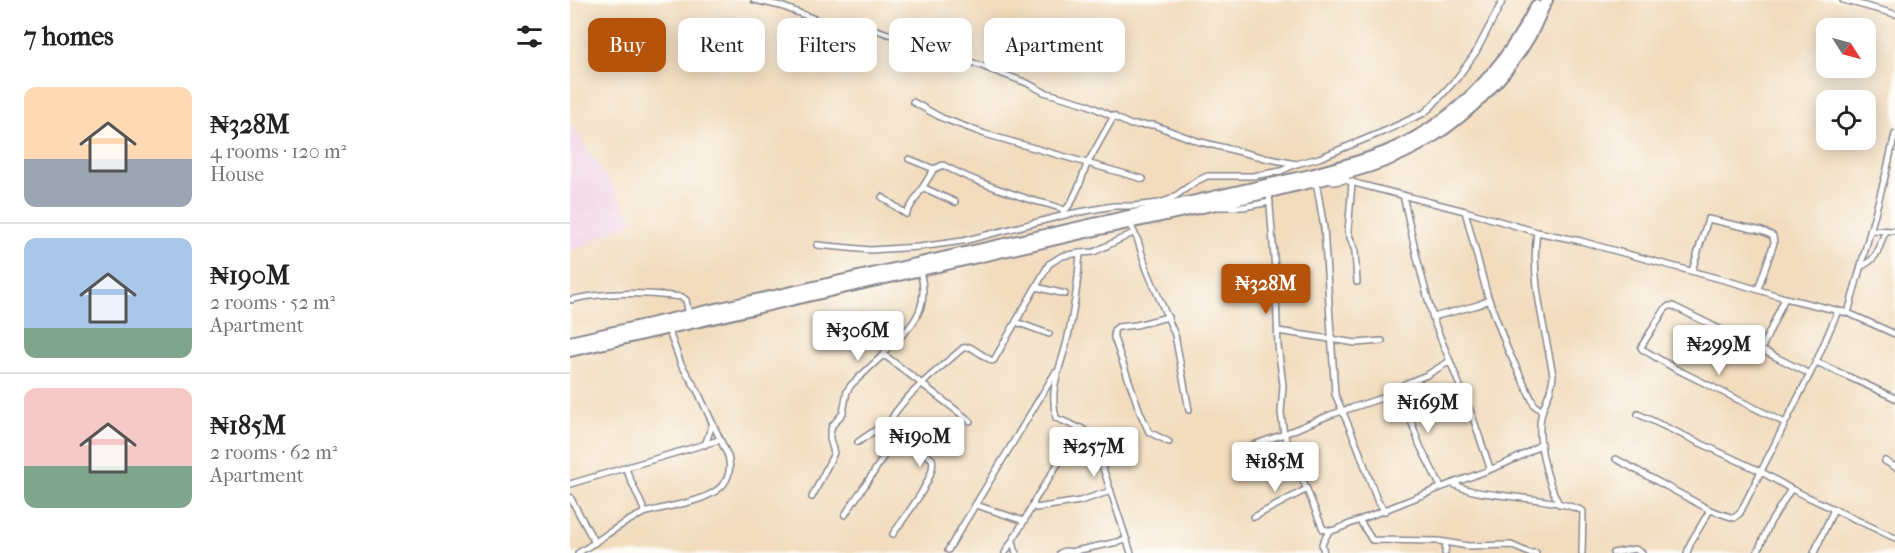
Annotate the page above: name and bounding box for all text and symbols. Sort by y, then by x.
chip: Buy [588,18,666,72]
chip: Rent [678,18,765,72]
chip: Filters [777,18,877,72]
chip: New [889,18,972,72]
chip: Apartment [984,18,1125,72]
north arrow [1816,18,1876,78]
map controls [1816,18,1876,150]
icon: filters [513,20,546,53]
text: 7 homes [24,21,114,52]
button: locate [1816,90,1876,150]
text: ₦328M [210,109,290,140]
icon: home [72,111,144,183]
text: 4 rooms · 120 m² [210,140,346,163]
text: House [210,163,264,186]
text: ₦190M [210,260,290,291]
icon: home [72,262,144,334]
pin: ₦328M [1224,264,1308,315]
text: ₦328M [1235,272,1297,295]
text: 2 rooms · 52 m² [210,291,335,314]
pin: ₦306M [816,311,900,362]
text: Apartment [210,314,304,337]
text: ₦306M [827,319,889,342]
pin: ₦299M [1677,325,1761,376]
text: ₦299M [1687,333,1751,356]
pin: ₦169M [1386,383,1470,434]
text: ₦169M [1397,391,1459,414]
text: ₦185M [210,410,286,441]
icon: home [72,412,144,484]
pin: ₦190M [878,417,962,468]
text: ₦190M [889,425,951,448]
pin: ₦257M [1052,427,1136,478]
text: ₦257M [1063,435,1125,458]
text: 2 rooms · 62 m² [210,441,337,464]
pin: ₦185M [1233,442,1317,493]
text: ₦185M [1246,450,1304,473]
text: Apartment [210,464,304,487]

